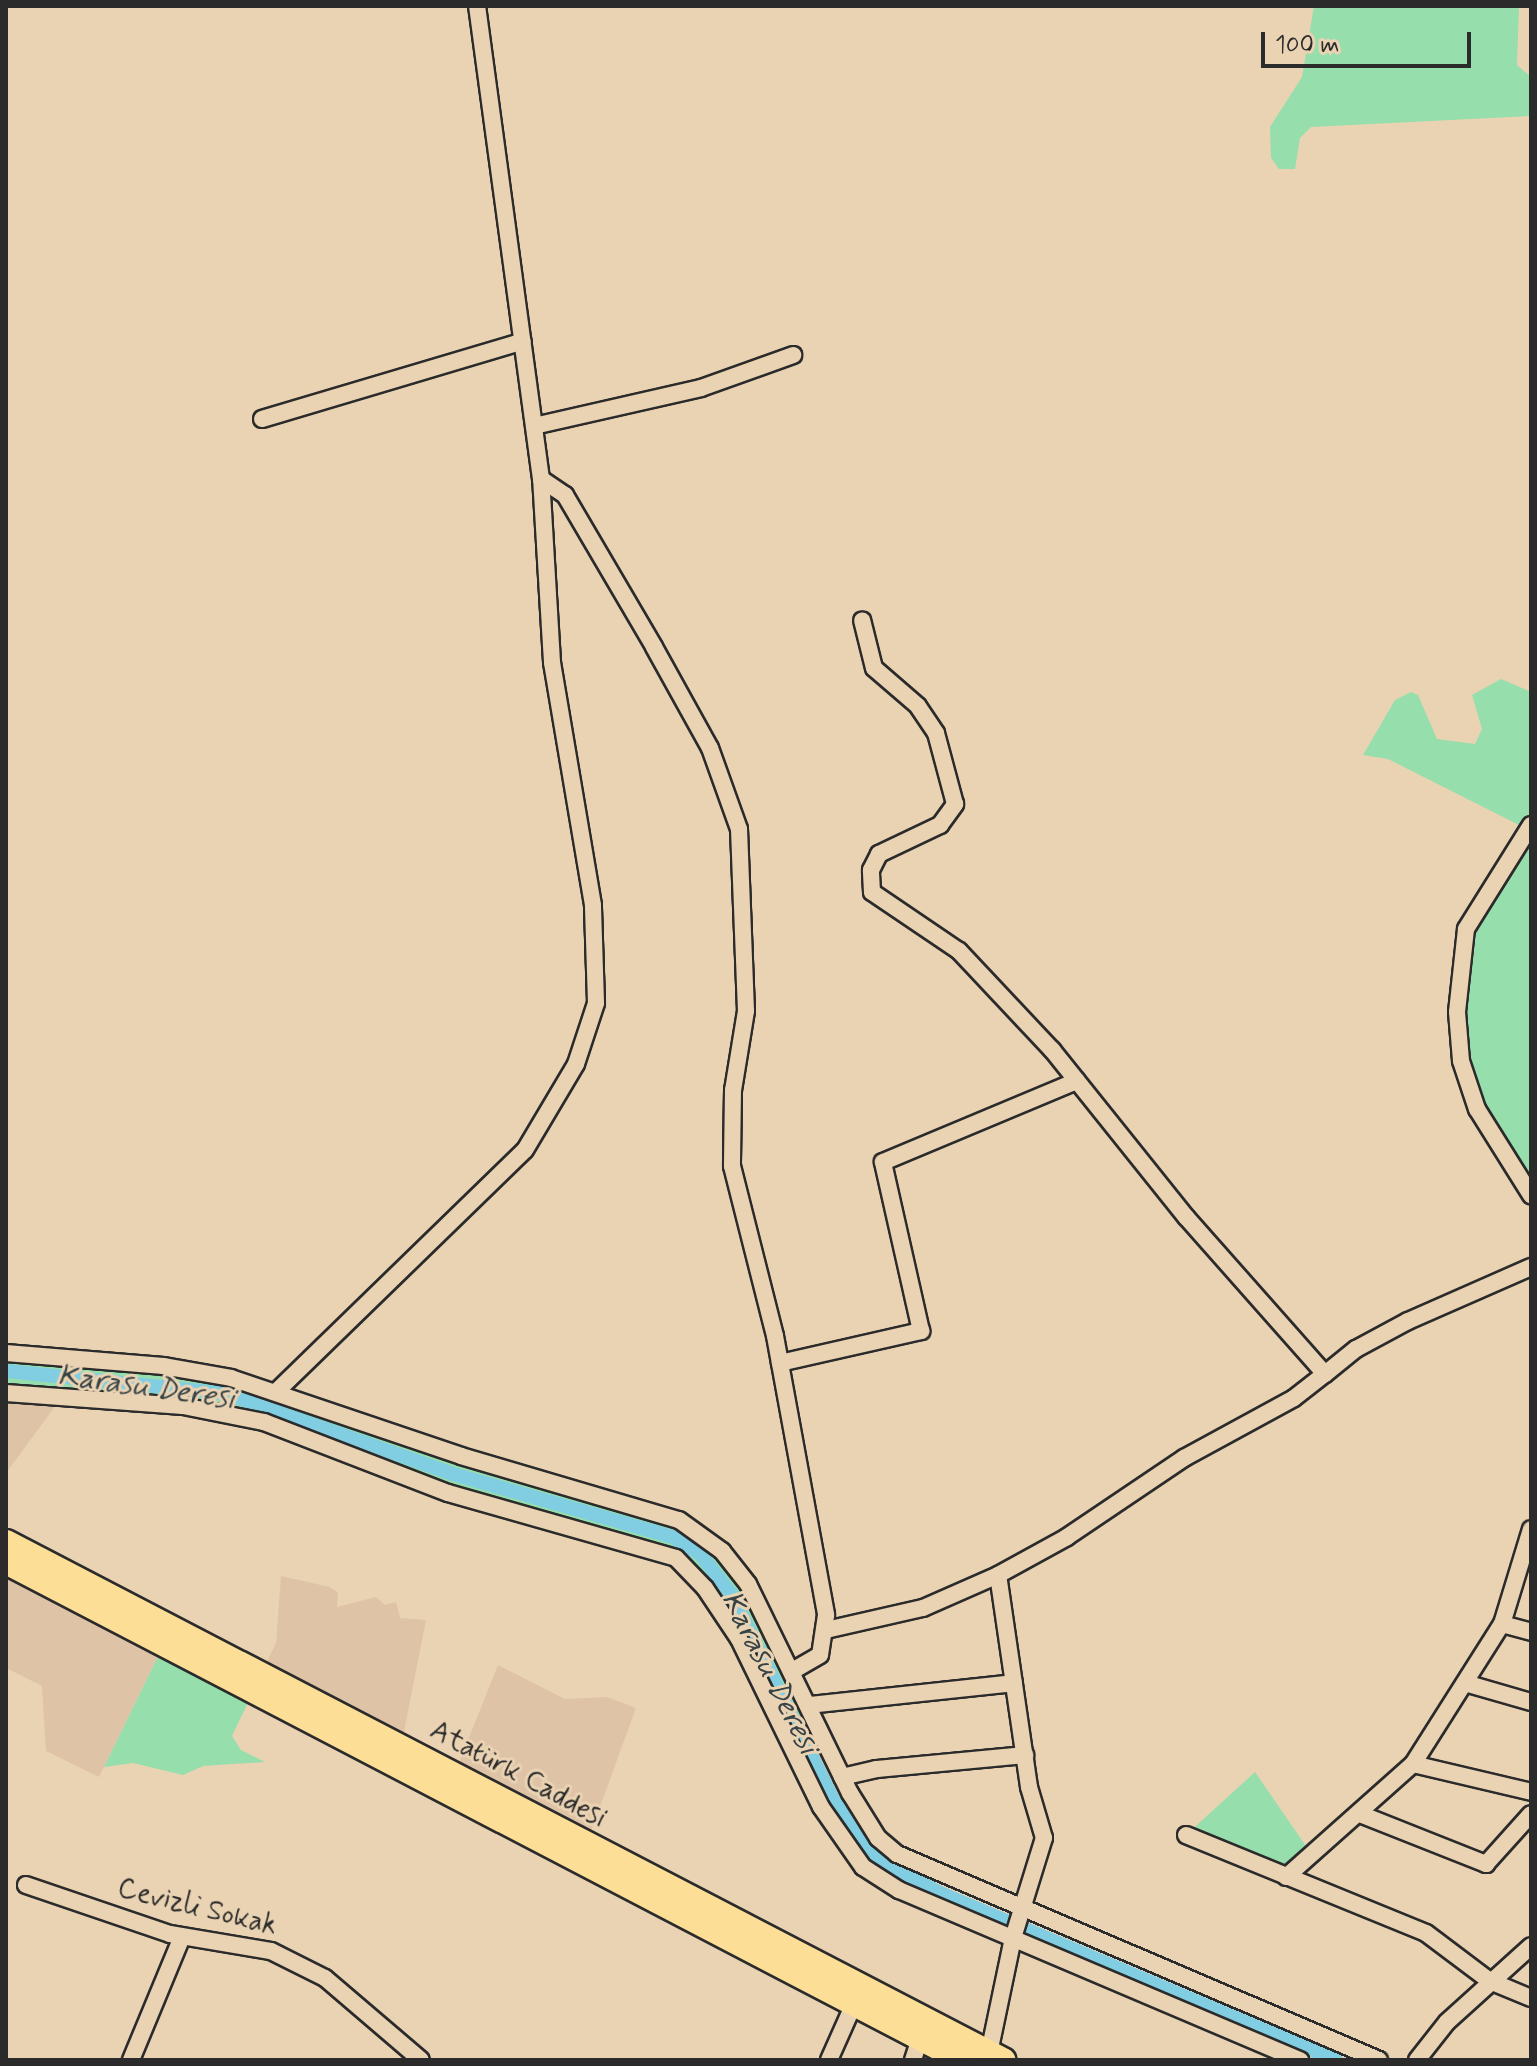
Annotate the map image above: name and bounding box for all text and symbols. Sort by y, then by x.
scale bar [1265,16,1475,66]
text: 100 m [1275,30,1339,61]
water label: Karasu Deresi [55,1358,237,1418]
water label: Karasu Deresi [713,1586,825,1760]
street label: Atatürk Caddesi [421,1713,615,1837]
street label: Cevizli Sokak [114,1872,280,1944]

